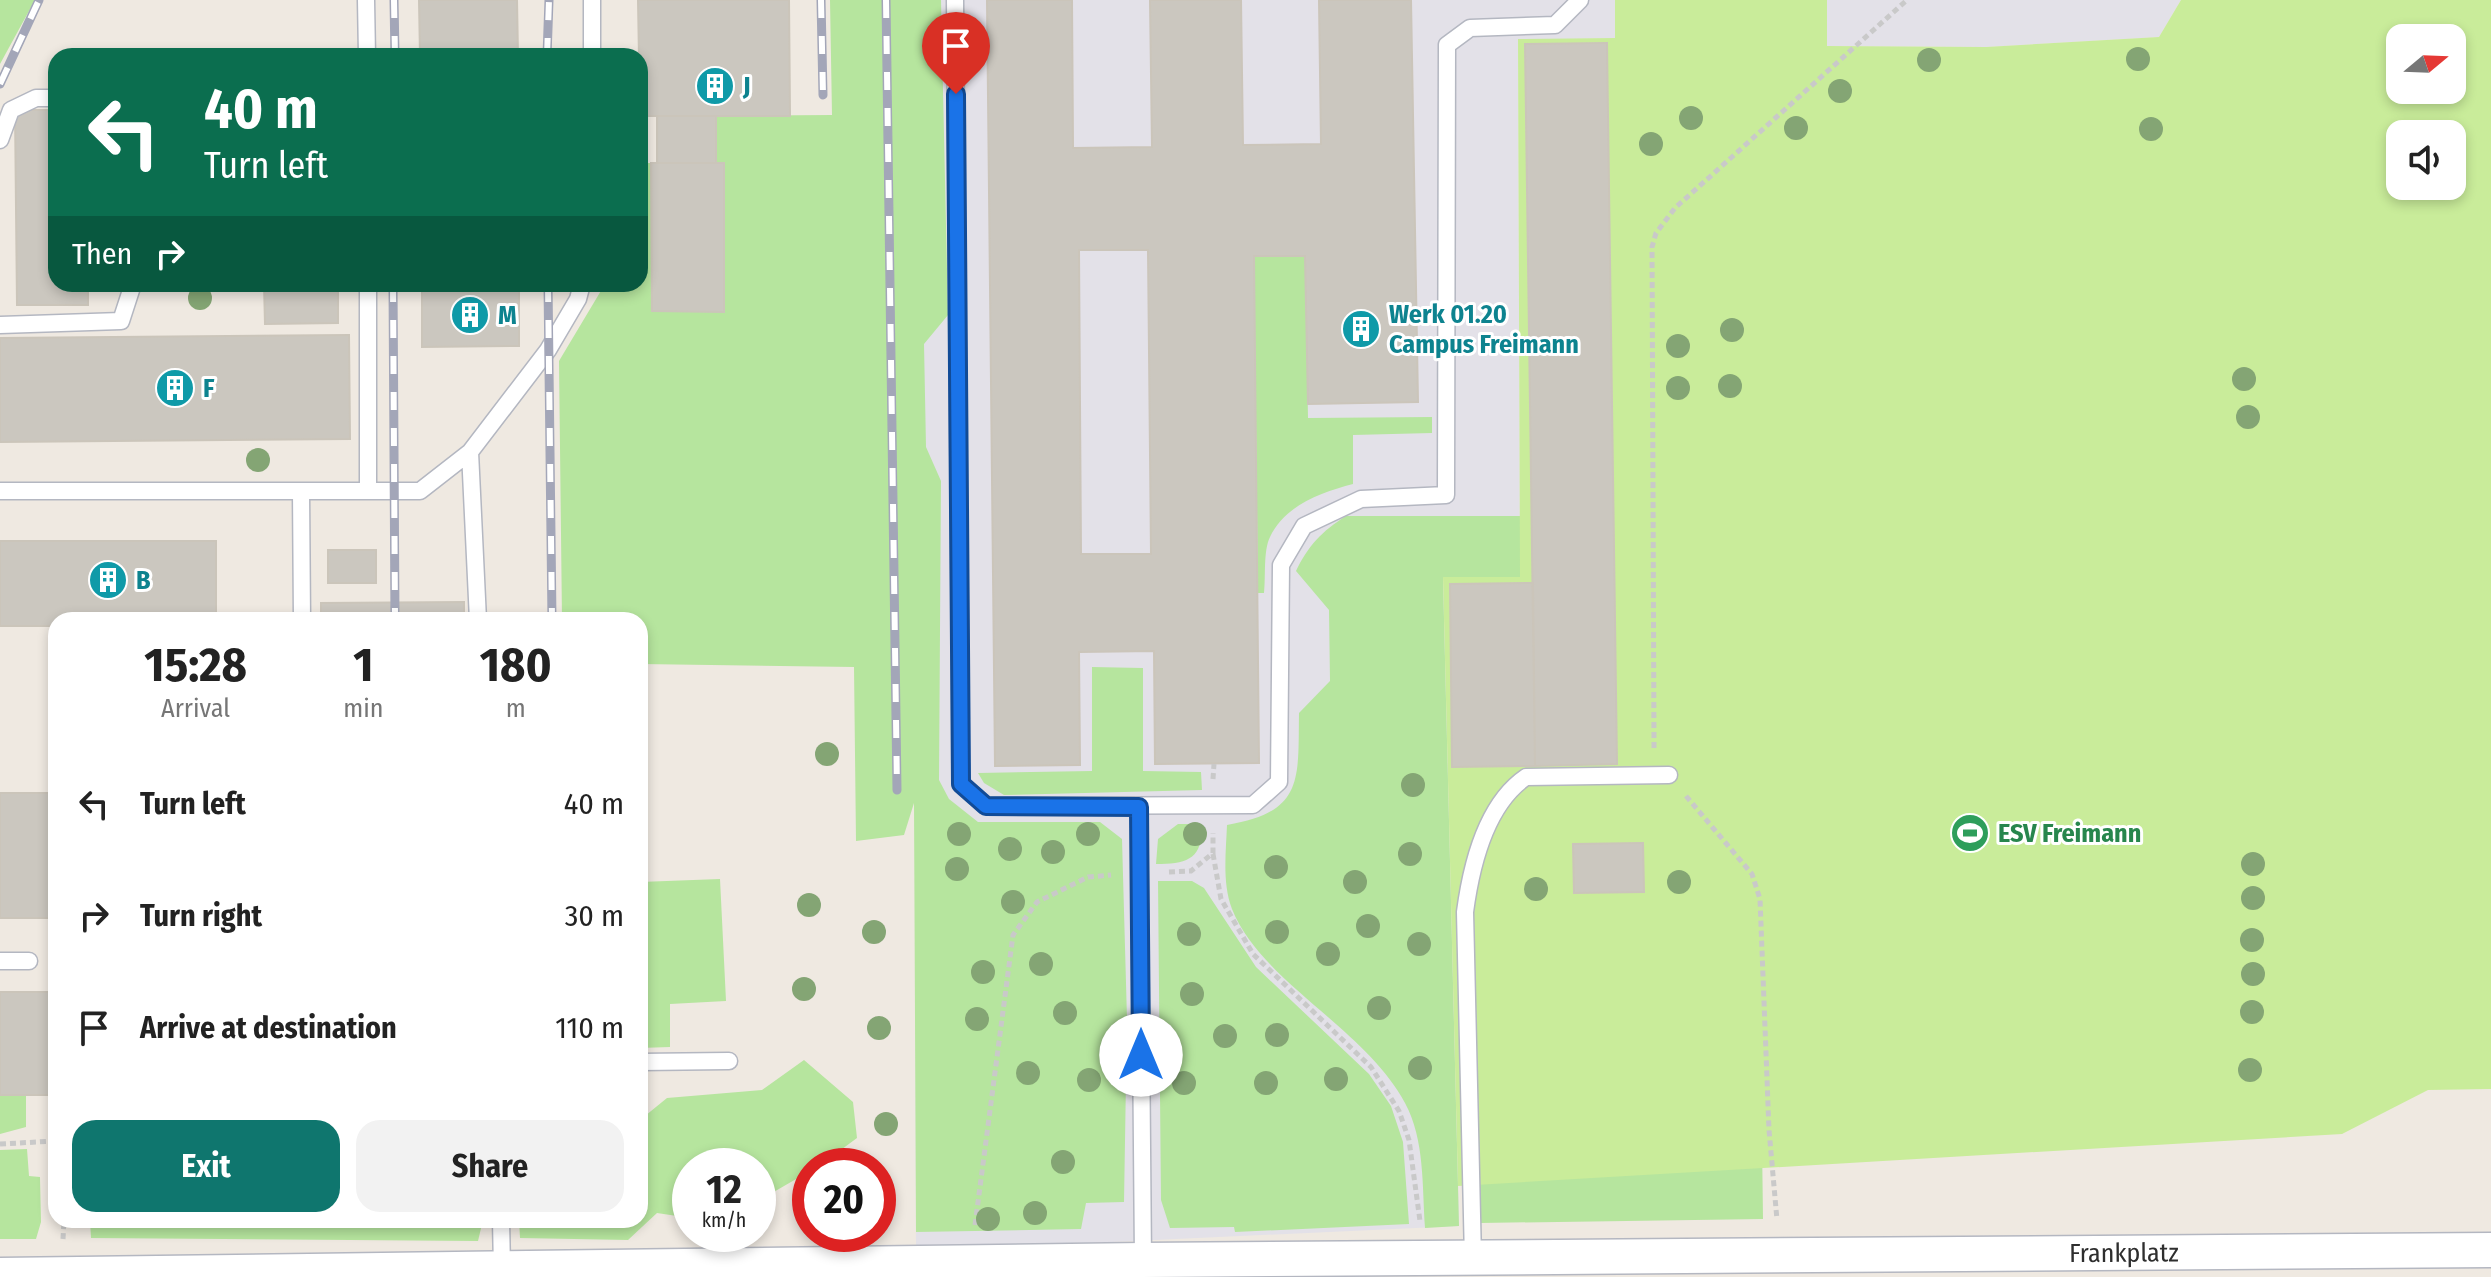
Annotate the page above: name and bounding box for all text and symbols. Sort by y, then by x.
pin [922,12,990,94]
icon: arrive [934,24,978,68]
north arrow [2386,24,2466,104]
map controls [2386,24,2466,200]
building icon: J [694,65,736,107]
place label: J [742,71,751,102]
text: 40 m [204,76,318,143]
icon: left [72,80,176,184]
button: sound [2386,120,2466,200]
text: Turn left [204,144,328,188]
icon: right [148,232,192,276]
text: Then [72,236,132,272]
building icon: M [449,294,491,336]
place label: Werk 01.20 Campus Freimann [1389,299,1579,360]
place label: M [498,300,517,331]
building icon: Werk 01.20 Campus Freimann [1340,308,1382,350]
building icon: F [154,367,196,409]
place label: F [203,373,215,404]
building icon: B [87,559,129,601]
place label: B [136,565,151,596]
text: 15:28 [144,636,247,694]
text: 1 [353,636,373,694]
text: 180 [480,636,552,694]
text: Arrival [161,693,230,724]
text: min [343,693,383,724]
text: m [506,693,526,724]
icon: left [72,782,116,826]
text: Turn left [140,786,246,822]
text: 40 m [564,786,624,822]
sports icon: ESV Freimann [1949,812,1991,854]
place label: ESV Freimann [1998,818,2141,849]
icon: right [72,894,116,938]
text: Turn right [140,898,262,934]
text: 30 m [565,898,624,934]
icon: arrive [72,1006,116,1050]
text: Arrive at destination [140,1010,397,1046]
text: 110 m [555,1010,624,1046]
position arrow [1099,1013,1183,1097]
button: Exit [72,1120,340,1212]
button: Share [356,1120,624,1212]
speed limit sign: 20 [792,1148,896,1252]
text: 12 [706,1166,742,1214]
text: km/h [702,1208,746,1232]
street label: Frankplatz [2069,1237,2179,1269]

